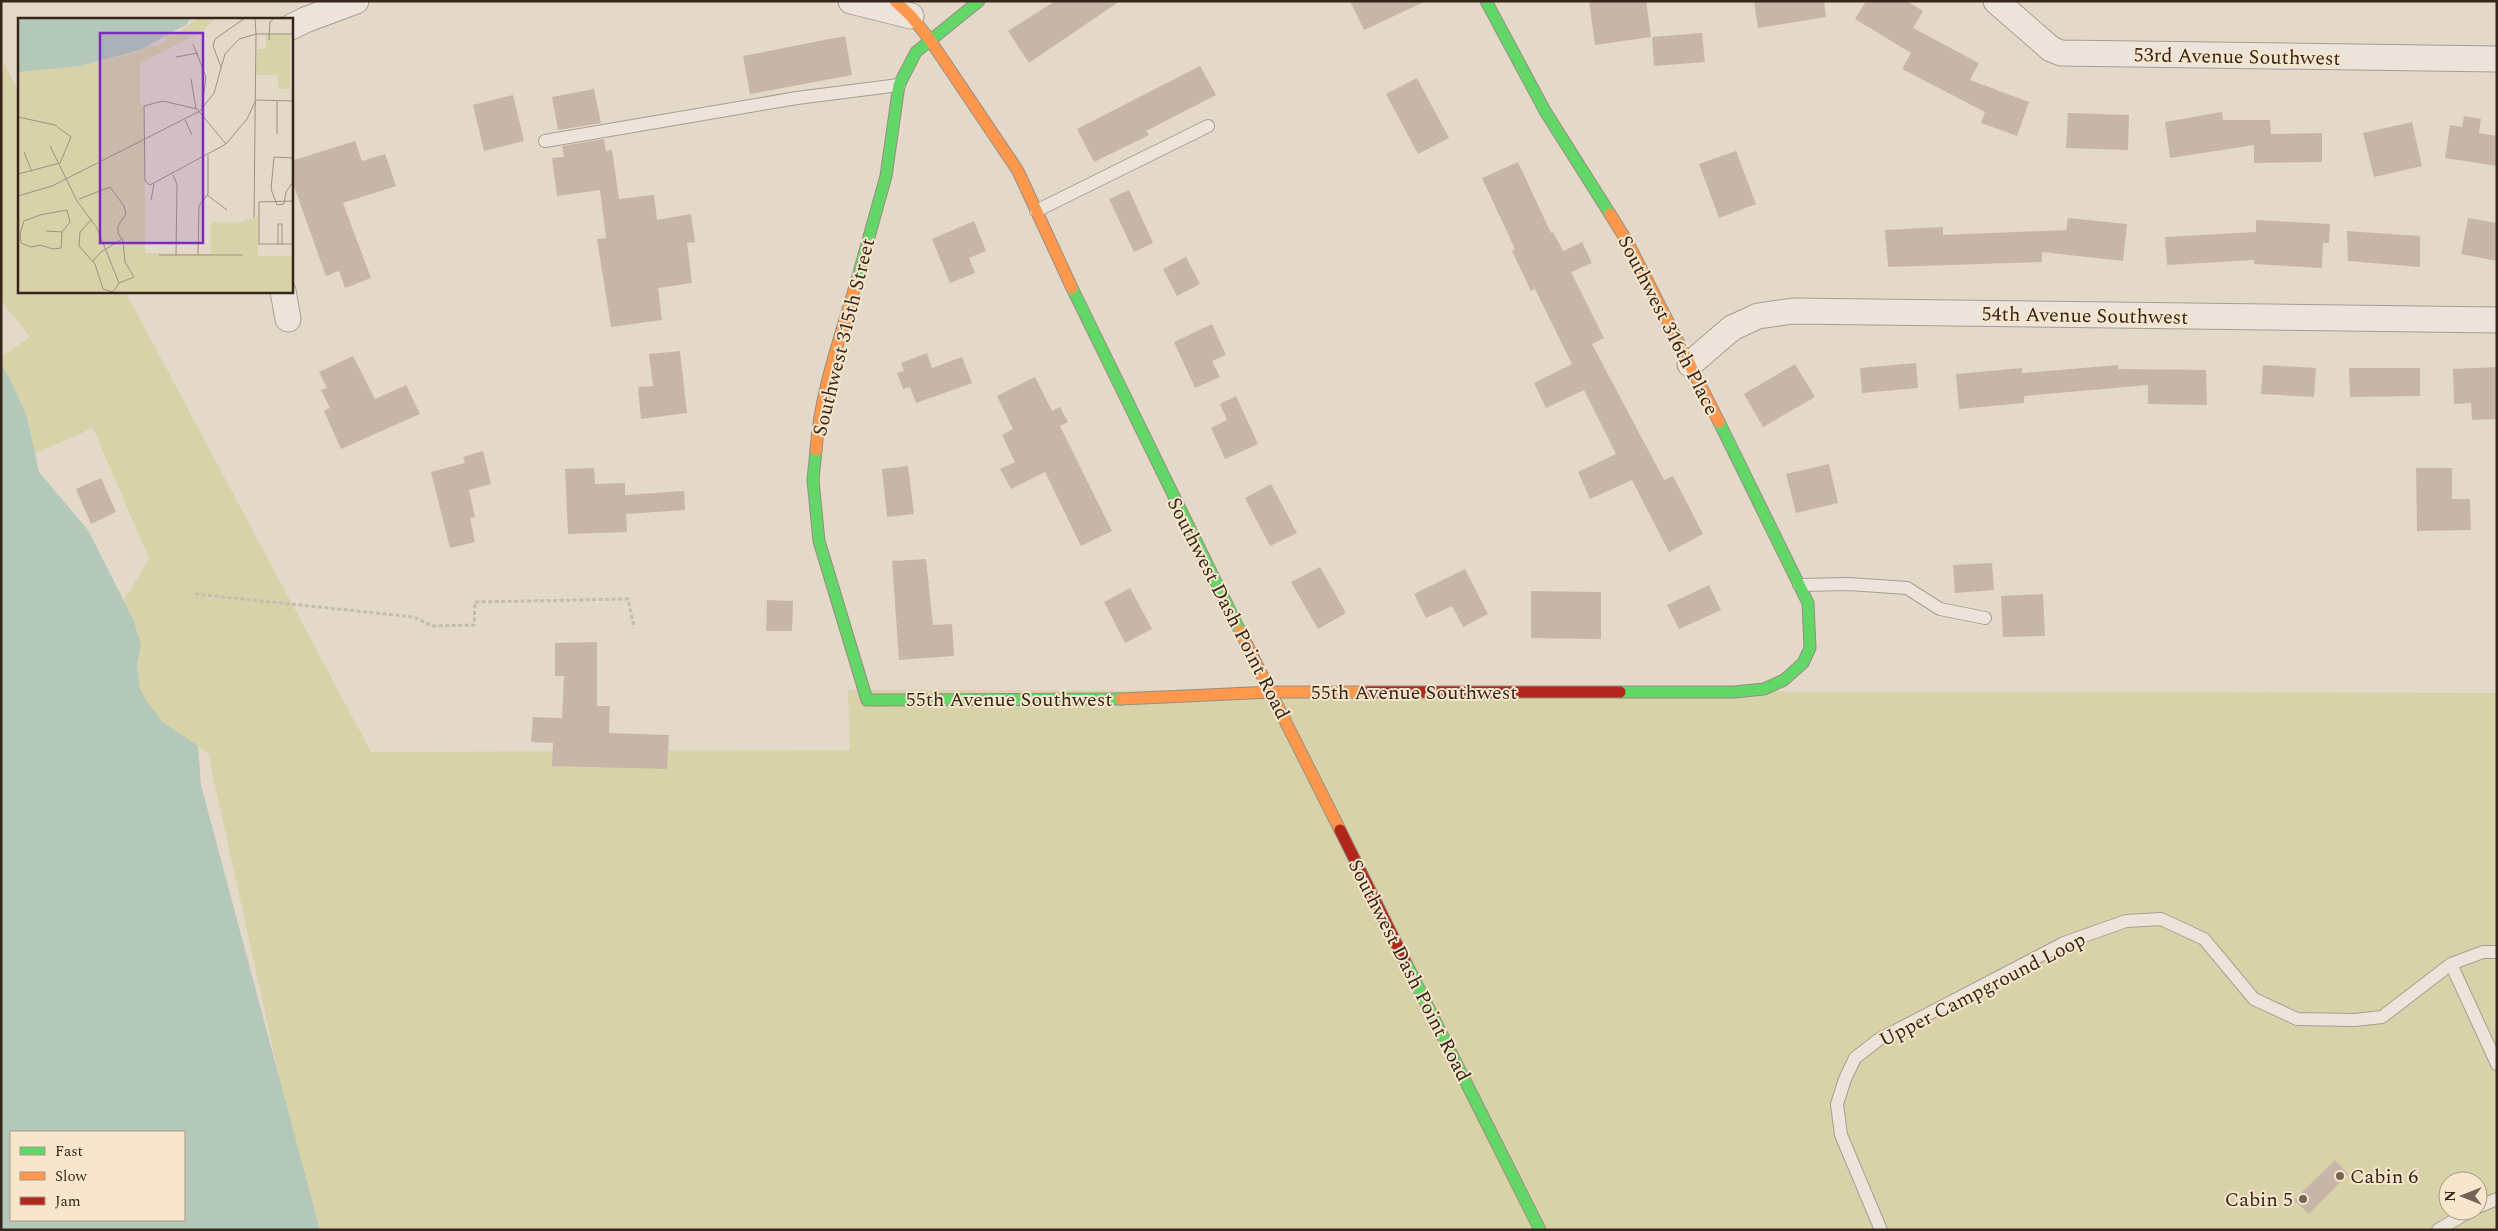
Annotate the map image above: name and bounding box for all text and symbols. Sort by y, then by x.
inset map [18,18,292,292]
street label: 53rd Avenue Southwest [2133,40,2341,74]
street label: Southwest 316th Place [1610,230,1726,421]
street label: Southwest 315th Street [805,235,883,439]
street label: 54th Avenue Southwest [1981,299,2189,333]
street label: Southwest Dash Point Road [1159,492,1297,725]
street label: 55th Avenue Southwest [1311,678,1517,708]
street label: 55th Avenue Southwest [906,685,1112,715]
street label: Southwest Dash Point Road [1340,854,1478,1087]
street label: Upper Campground Loop [1874,925,2091,1055]
legend [10,1131,185,1221]
text: Fast [55,1140,83,1163]
place label: Cabin 6 [2350,1162,2418,1192]
text: Slow [55,1165,87,1188]
marker: Cabin 6 [2334,1170,2346,1182]
north arrow [2438,1171,2488,1221]
place label: Cabin 5 [2225,1185,2293,1215]
text: Jam [55,1190,81,1213]
text: N [2440,1190,2461,1202]
marker: Cabin 5 [2297,1193,2309,1205]

